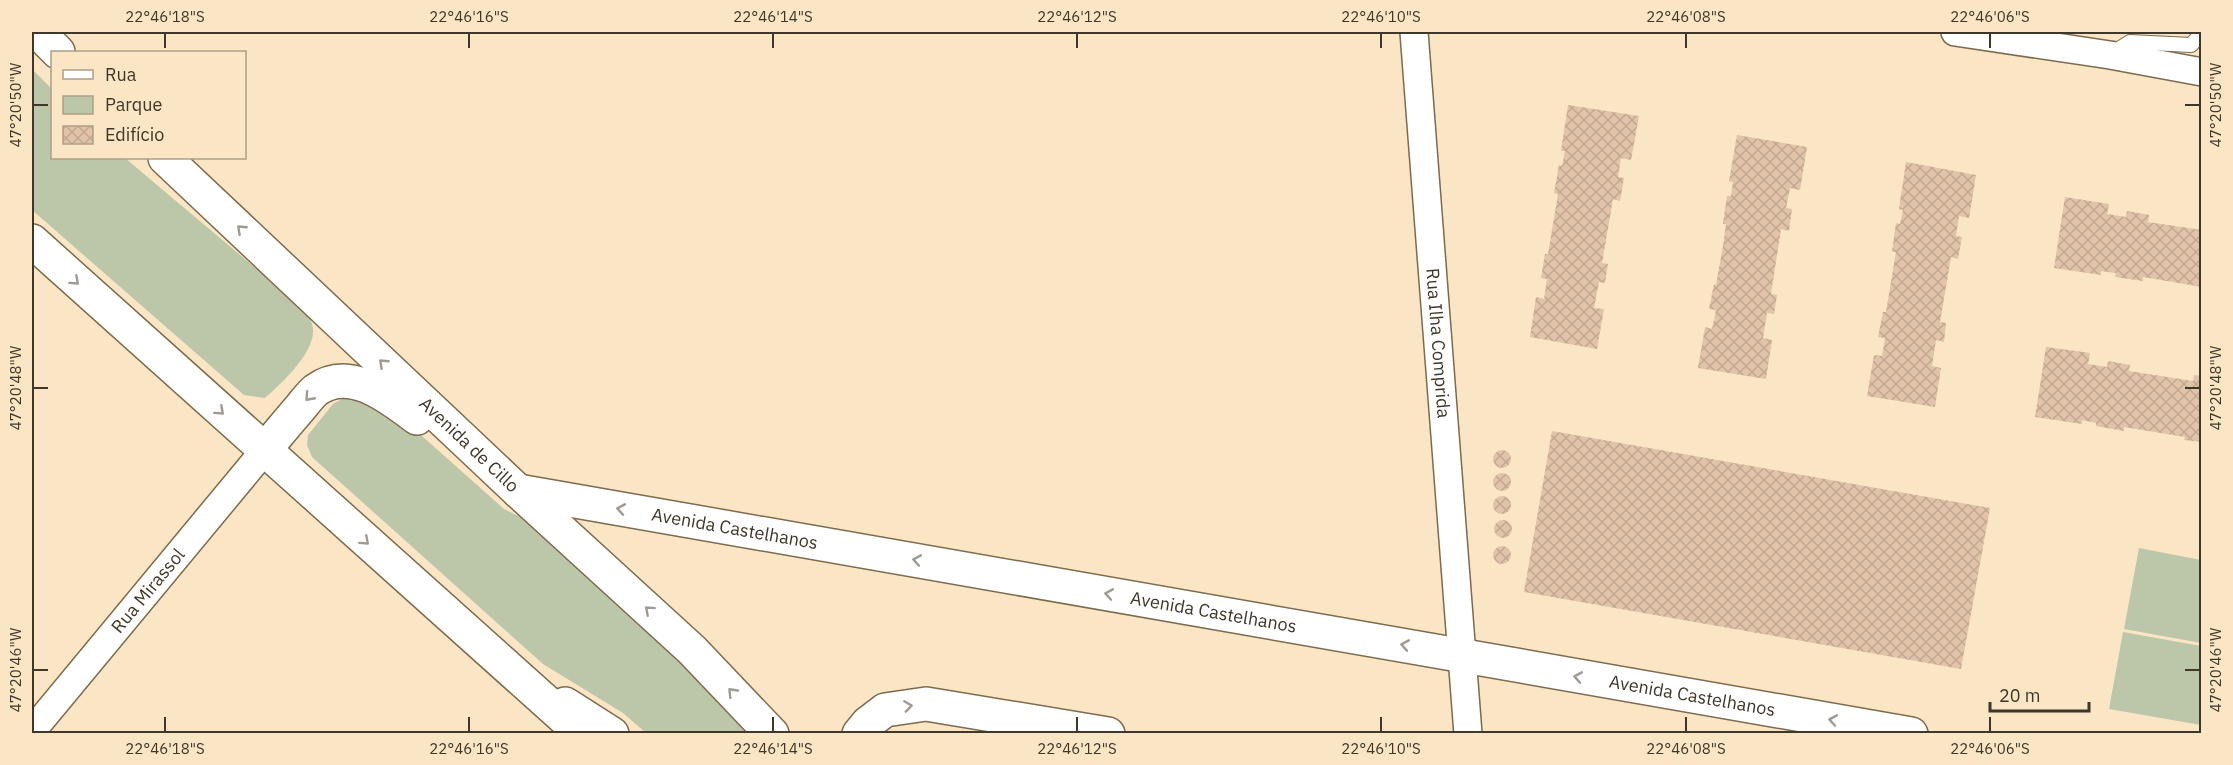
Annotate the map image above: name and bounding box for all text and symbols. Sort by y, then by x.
text: 22°46'18"S [125,7,205,26]
text: 22°46'16"S [429,7,509,26]
text: 22°46'14"S [733,7,813,26]
text: 22°46'12"S [1037,7,1117,26]
text: 22°46'10"S [1341,7,1421,26]
text: 22°46'08"S [1646,7,1726,26]
text: 22°46'06"S [1950,7,2030,26]
legend [51,51,246,159]
text: 47°20'50"W [6,62,25,147]
text: 47°20'50"W [2206,62,2225,147]
text: Rua [105,63,137,86]
text: Parque [105,93,163,116]
text: Edifício [105,123,164,146]
one-way arrow [237,226,248,237]
street label: Rua Ilha Comprida [1421,267,1456,419]
one-way arrow [68,273,79,284]
text: 47°20'48"W [6,345,25,430]
text: 47°20'48"W [2206,345,2225,430]
one-way arrow [379,360,390,371]
one-way arrow [306,390,317,401]
street label: Avenida de Cillo [415,392,524,497]
one-way arrow [213,404,224,415]
one-way arrow [617,503,627,516]
street label: Avenida Castelhanos [650,503,820,554]
one-way arrow [358,534,369,545]
street label: Rua Mirassol [106,543,190,638]
one-way arrow [912,555,922,567]
street label: Avenida Castelhanos [1129,586,1298,638]
one-way arrow [1104,588,1114,600]
one-way arrow [645,607,656,618]
text: 47°20'46"W [6,627,25,712]
text: 47°20'46"W [2206,627,2225,712]
one-way arrow [1400,639,1410,652]
street label: Avenida Castelhanos [1607,670,1777,721]
one-way arrow [1574,671,1584,684]
scale bar [1990,675,2089,713]
text: 20 m [1999,684,2041,707]
one-way arrow [728,688,739,699]
one-way arrow [904,700,913,712]
one-way arrow [1828,714,1838,727]
text: 22°46'18"S [125,739,205,758]
text: 22°46'16"S [429,739,509,758]
text: 22°46'14"S [733,739,813,758]
text: 22°46'12"S [1037,739,1117,758]
text: 22°46'10"S [1341,739,1421,758]
text: 22°46'08"S [1646,739,1726,758]
text: 22°46'06"S [1950,739,2030,758]

